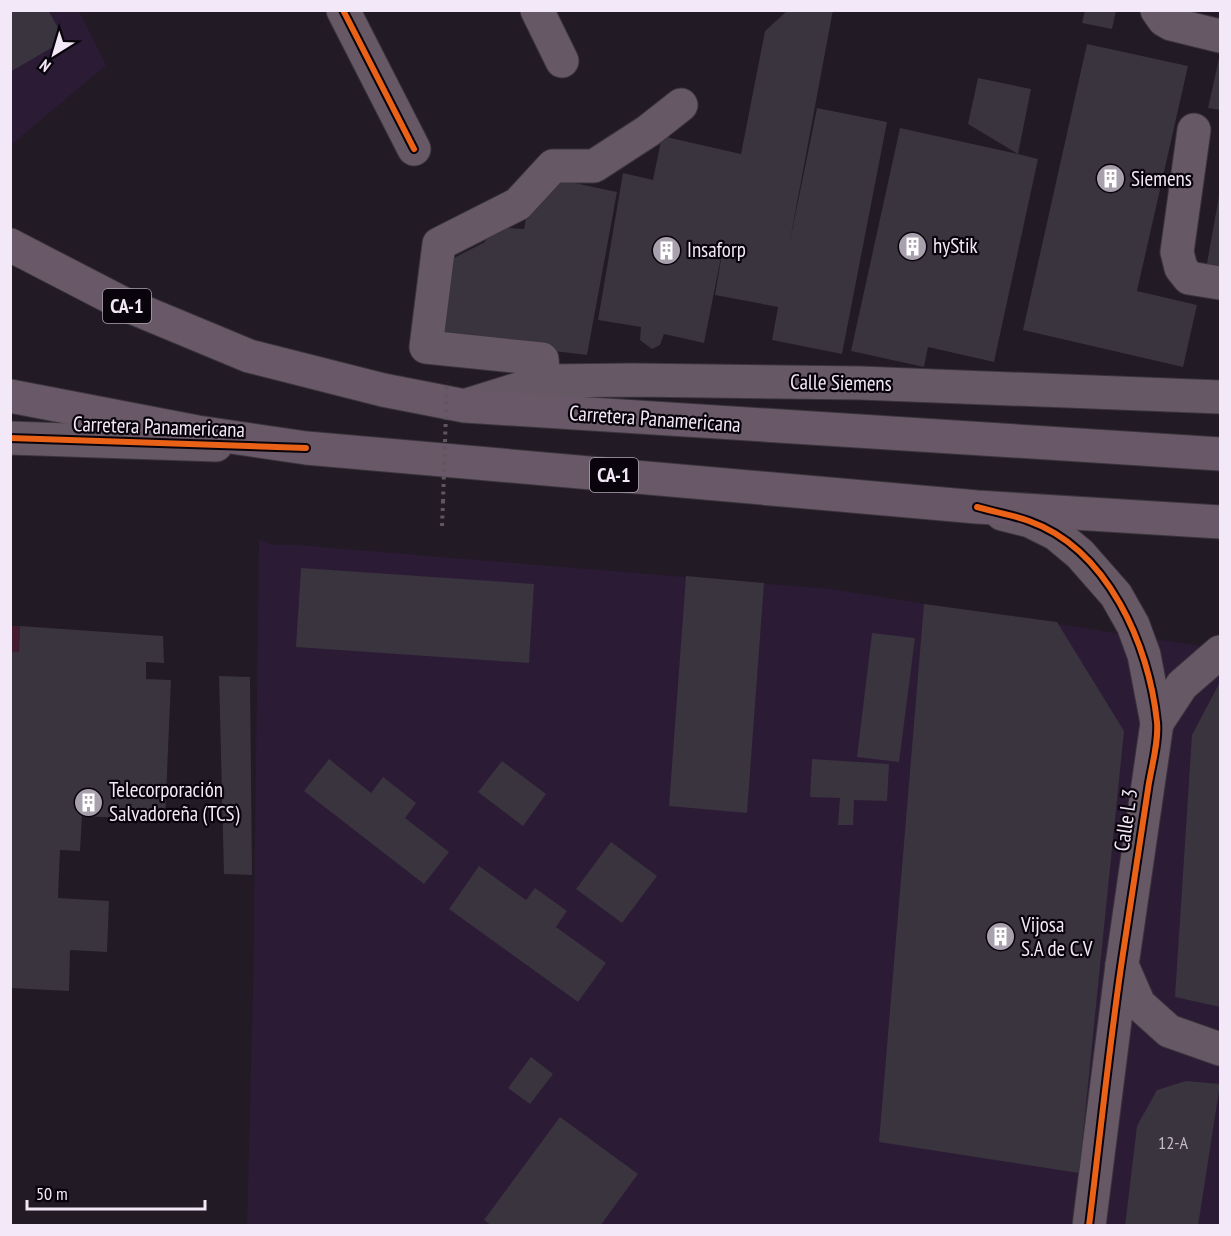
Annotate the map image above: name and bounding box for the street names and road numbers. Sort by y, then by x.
road number: CA-1 [103,289,151,323]
street label: Calle Siemens [790,368,892,397]
street label: Carretera Panamericana [568,399,742,438]
street label: Carretera Panamericana [73,410,245,443]
road number: CA-1 [590,458,638,492]
street label: Calle L 3 [1108,787,1143,853]

